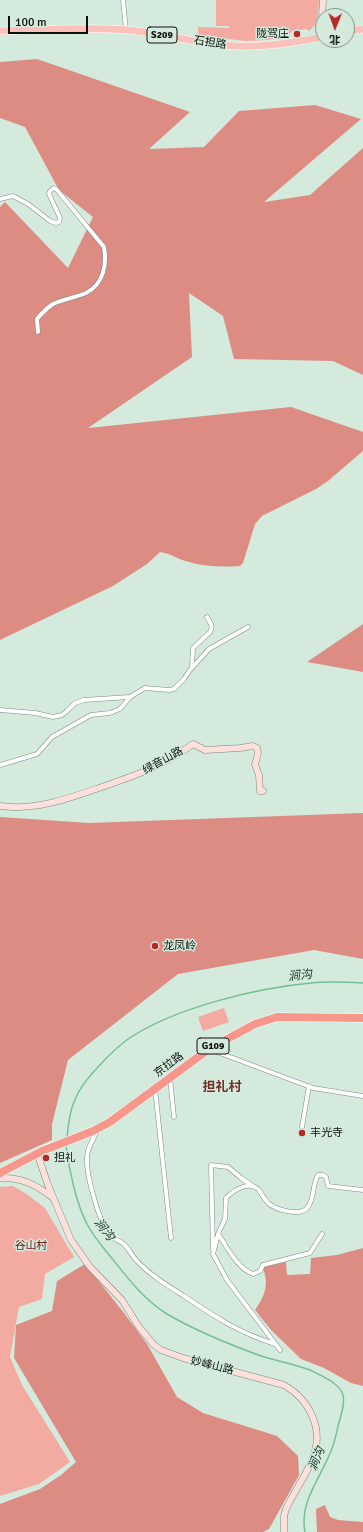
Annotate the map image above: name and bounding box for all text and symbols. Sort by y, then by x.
scale bar [10,8,90,34]
north arrow [315,8,355,48]
text: 100 m [15,15,47,30]
road number: S209 [147,27,177,43]
place label: 陇驾庄 [256,27,289,41]
marker: 陇驾庄 [292,29,302,39]
text: 北 [329,33,340,46]
street label: 石担路 [193,34,227,52]
street label: 绿音山路 [141,745,185,777]
place label: 龙凤岭 [163,939,196,953]
marker: 龙凤岭 [150,941,160,951]
water label: 涧沟 [287,967,313,985]
road number: G109 [197,1038,229,1054]
street label: 京拉路 [152,1050,186,1080]
district label: 担礼村 [203,1080,241,1096]
place label: 丰光寺 [310,1126,343,1140]
marker: 丰光寺 [297,1128,307,1138]
place label: 担礼 [54,1151,76,1165]
marker: 担礼 [41,1153,51,1163]
water label: 涧沟 [91,1216,117,1244]
park label: 谷山村 [15,1239,47,1253]
street label: 妙峰山路 [189,1354,235,1378]
water label: 涧沟 [306,1445,328,1473]

